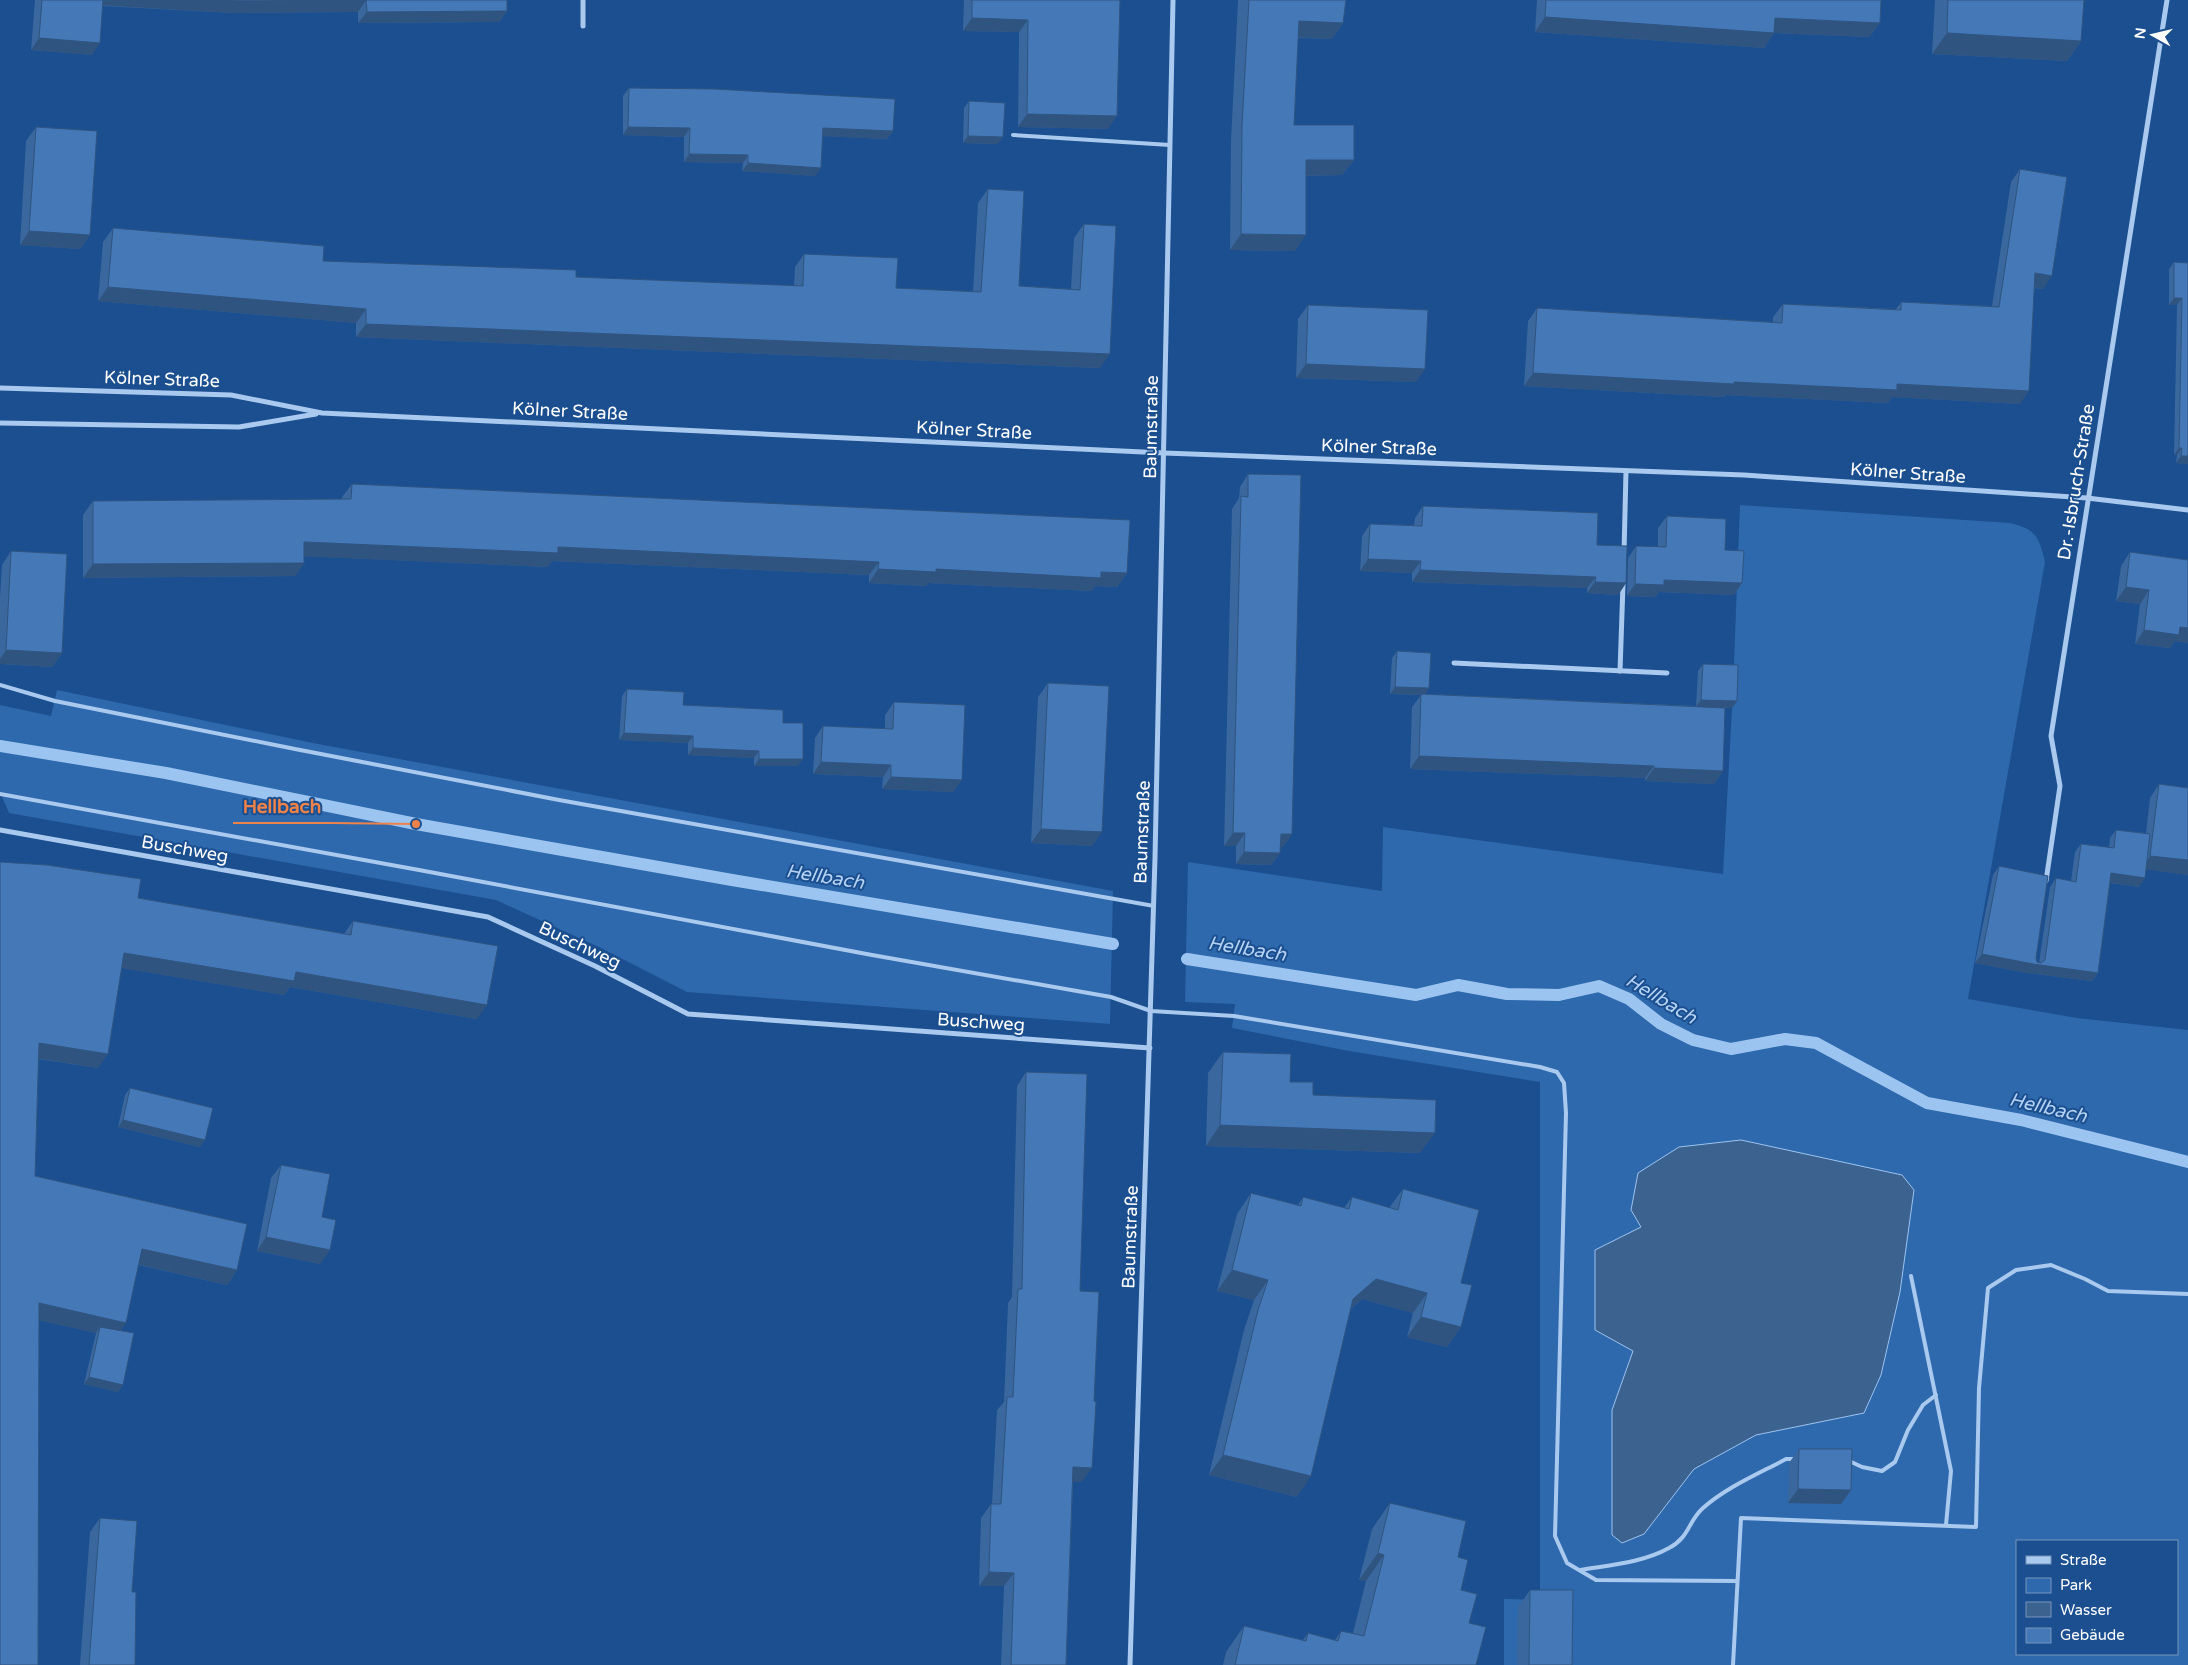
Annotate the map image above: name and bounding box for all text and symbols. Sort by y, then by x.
north arrow [2128,10,2178,60]
text: N [2131,27,2150,40]
street label: Kölner Straße [104,366,220,392]
street label: Baumstraße [1139,375,1163,479]
street label: Kölner Straße [512,397,628,425]
street label: Dr.-Isbruch-Straße [2053,402,2099,562]
street label: Kölner Straße [916,416,1032,444]
street label: Kölner Straße [1321,434,1437,460]
street label: Kölner Straße [1849,458,1967,488]
street label: Baumstraße [1129,780,1155,884]
callout: Hellbach [233,789,331,823]
text: Hellbach [243,796,321,818]
street label: Buschweg [140,831,230,867]
water label: Hellbach [784,860,866,894]
street label: Buschweg [535,916,625,974]
water label: Hellbach [1206,932,1288,966]
water label: Hellbach [1622,969,1701,1029]
street label: Buschweg [936,1008,1026,1036]
water label: Hellbach [2007,1088,2089,1128]
street label: Baumstraße [1117,1185,1143,1289]
legend [2016,1540,2178,1655]
text: Straße [2060,1551,2106,1569]
text: Park [2060,1576,2092,1594]
text: Wasser [2060,1601,2112,1619]
text: Gebäude [2060,1626,2125,1644]

